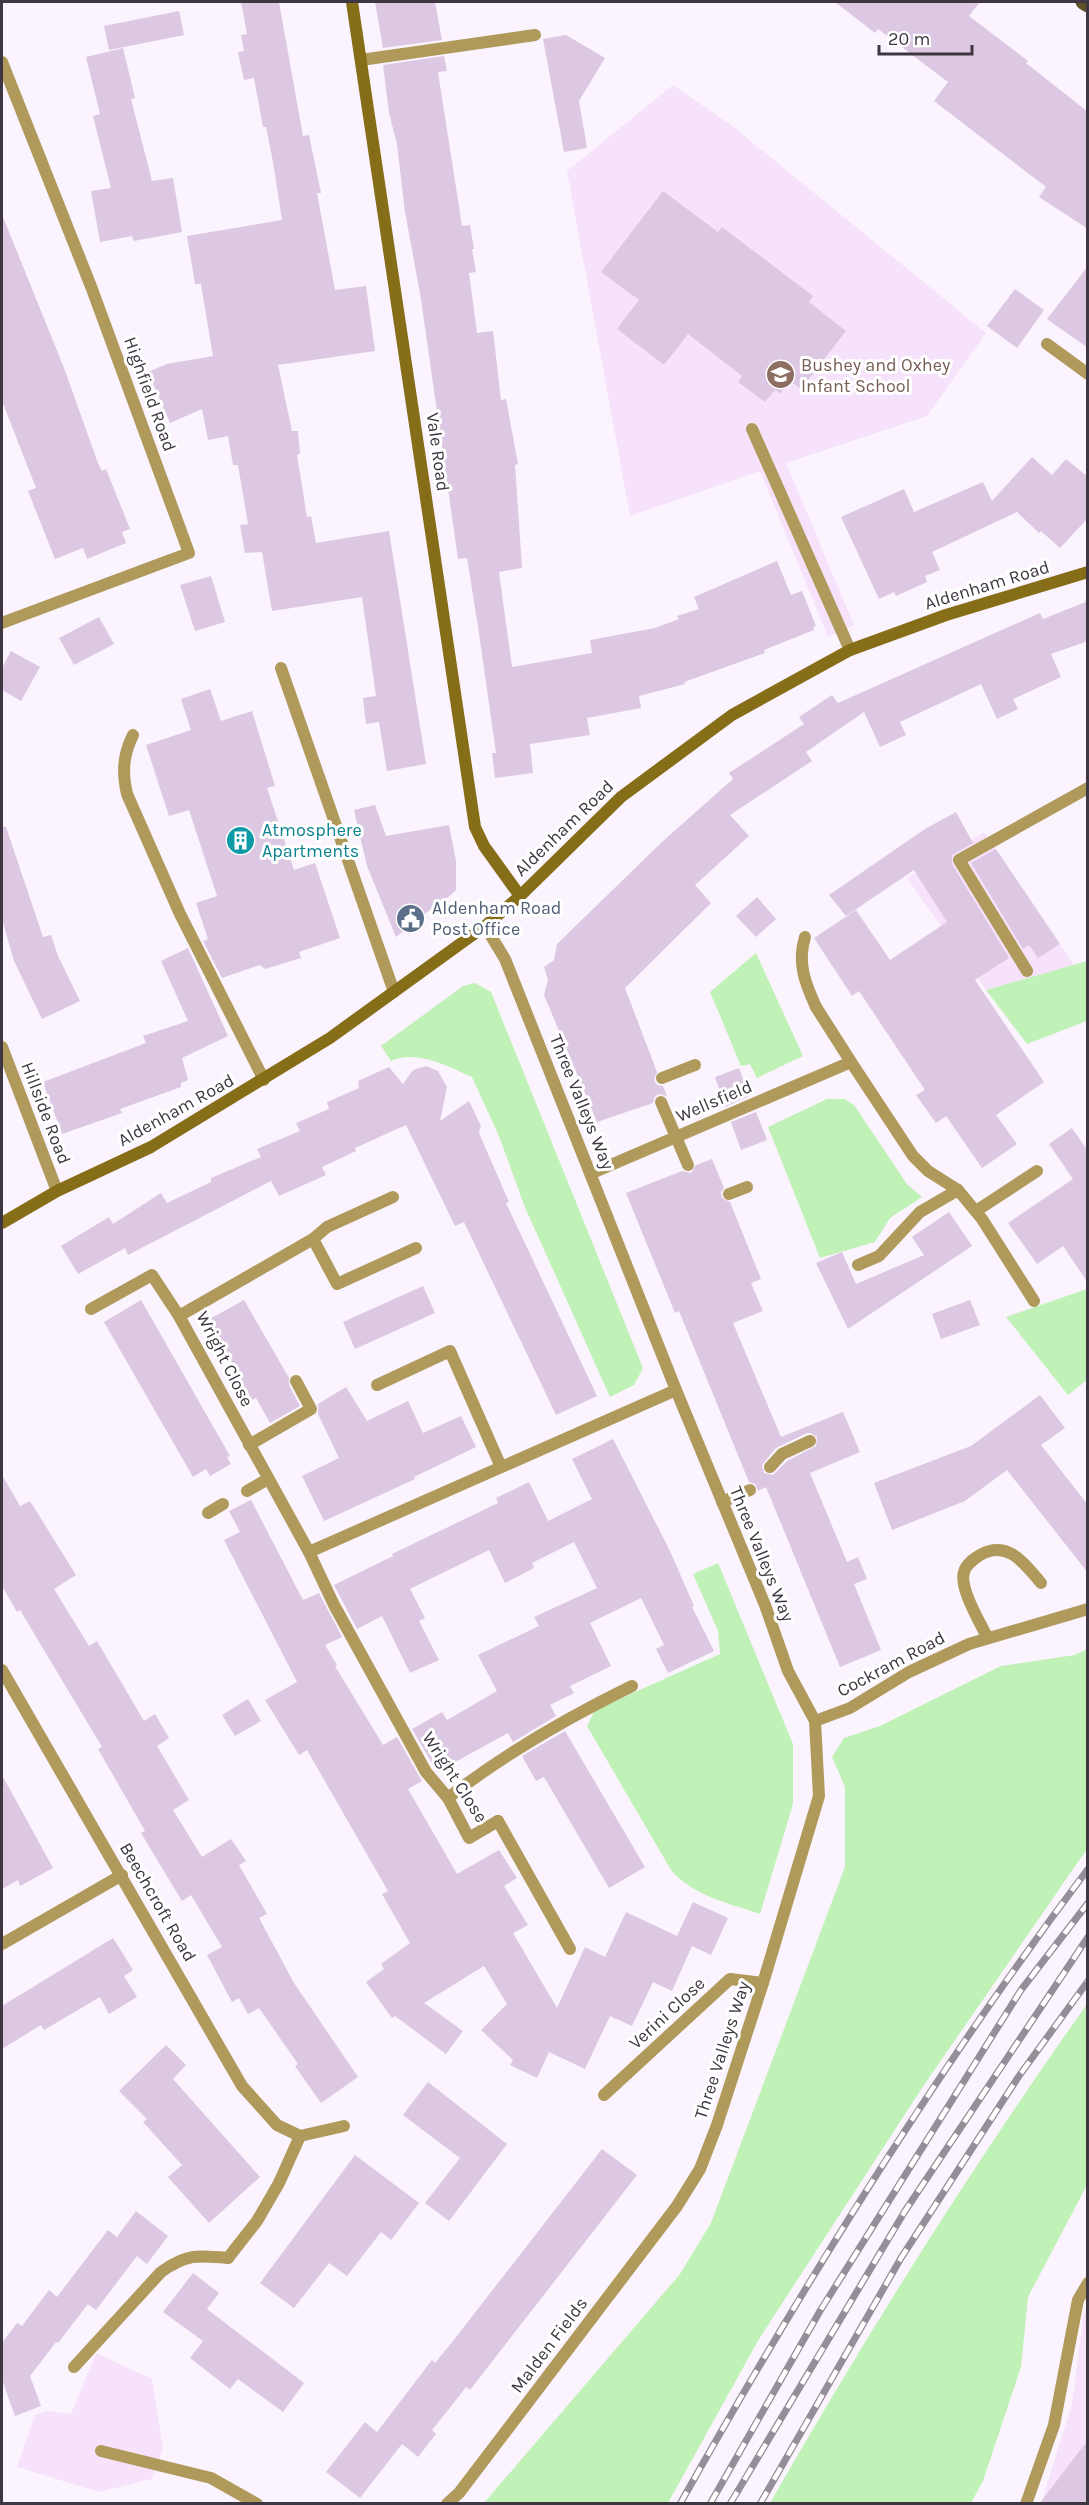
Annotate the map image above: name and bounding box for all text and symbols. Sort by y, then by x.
scale bar [879,18,972,56]
text: 20 m [888,28,930,50]
street label: Highfield Road [119,334,181,454]
place label: Bushey and Oxhey Infant School [801,354,951,397]
school or university icon: Bushey and Oxhey Infant School [764,359,796,391]
street label: Vale Road [422,411,454,493]
street label: Aldenham Road [922,556,1052,614]
street label: Aldenham Road [510,775,618,881]
place label: Atmosphere Apartments [262,819,362,862]
building icon: Atmosphere Apartments [225,824,257,856]
place label: Aldenham Road Post Office [432,897,561,940]
public building icon: Aldenham Road Post Office [395,902,427,934]
street label: Three Valleys Way [545,1031,619,1173]
street label: Hillside Road [16,1059,76,1167]
street label: Aldenham Road [114,1069,238,1151]
street label: Wellsfield [673,1075,755,1127]
street label: Wright Close [192,1308,258,1410]
street label: Three Valleys Way [725,1483,799,1625]
street label: Cockram Road [833,1626,949,1702]
street label: Wright Close [417,1727,493,1827]
street label: Beechcroft Road [115,1838,201,1966]
street label: Verini Close [624,1972,710,2054]
street label: Three Valleys Way [689,1978,755,2122]
street label: Malden Fields [506,2293,592,2397]

